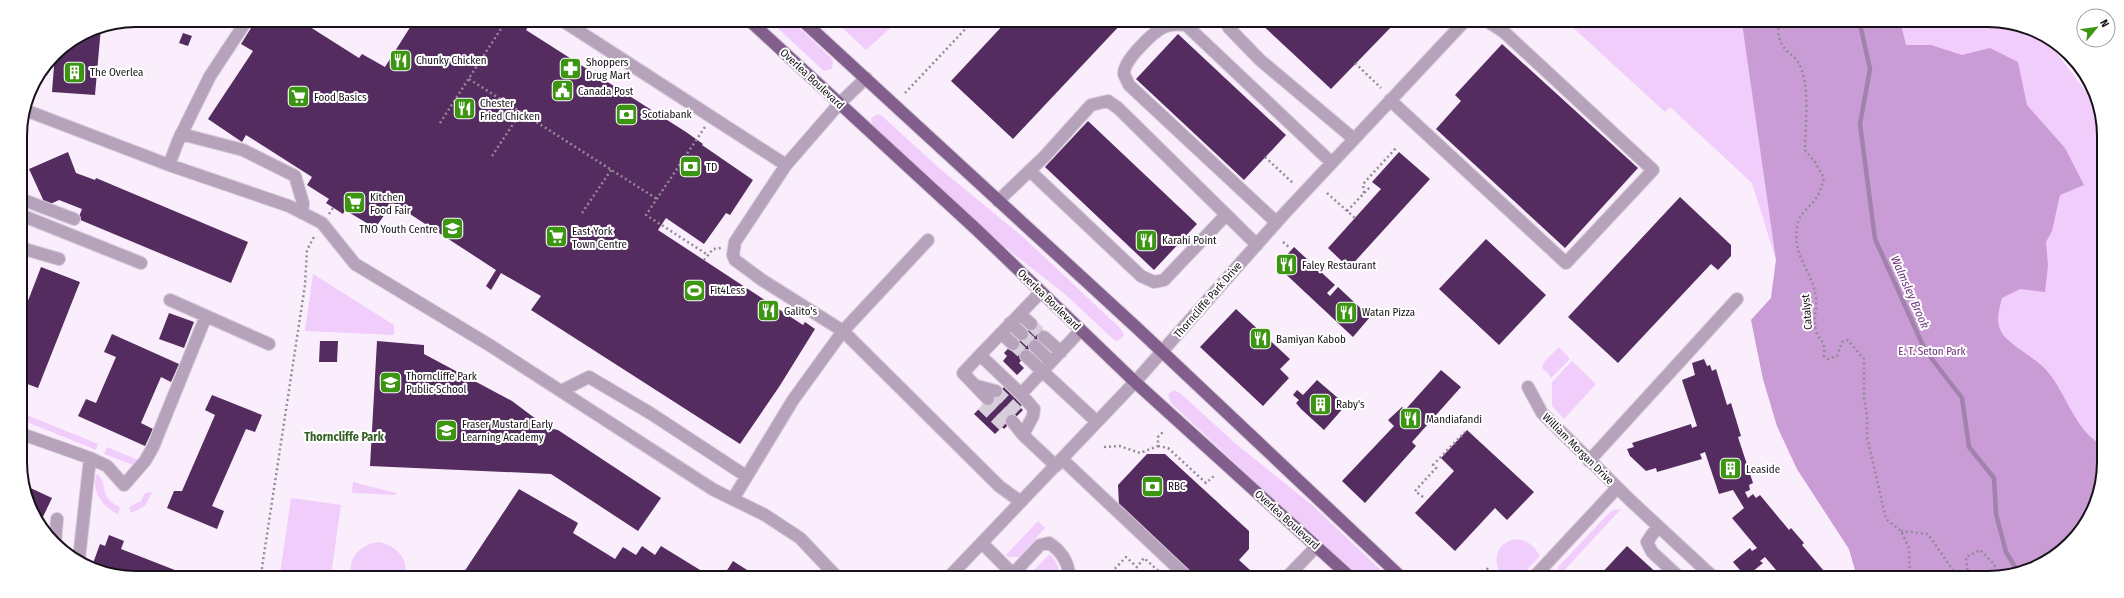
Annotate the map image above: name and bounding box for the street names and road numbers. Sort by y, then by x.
street label: Overlea Boulevard [777,46,847,112]
street label: Thorncliffe Park Drive [1171,259,1245,341]
street label: Overlea Boulevard [1015,267,1083,333]
street label: Catalyst [1799,293,1815,330]
street label: William Morgan Drive [1540,411,1616,487]
street label: Overlea Boulevard [1252,488,1322,552]

